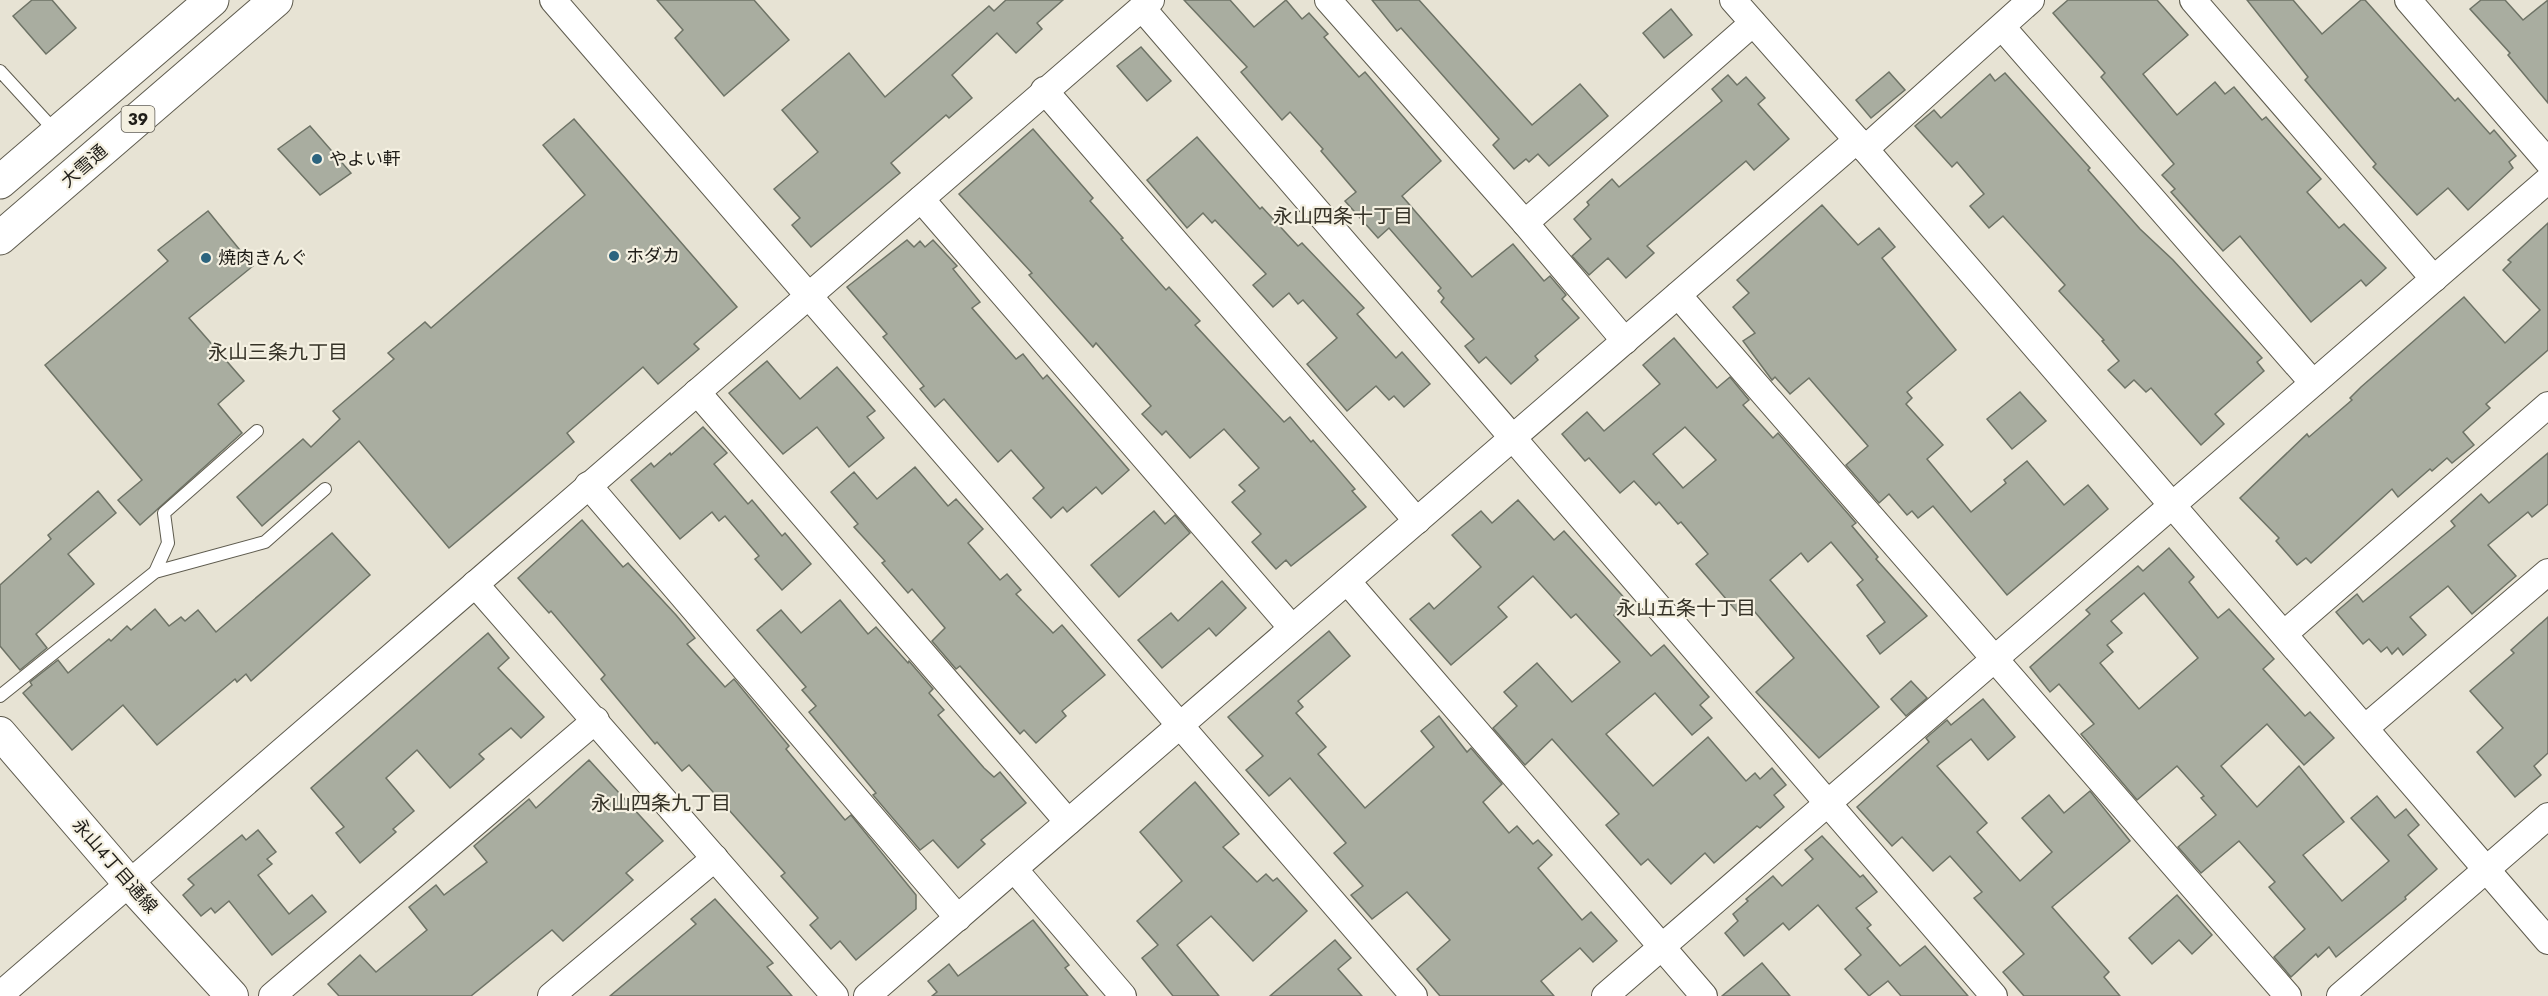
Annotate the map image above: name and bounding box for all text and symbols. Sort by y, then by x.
road number: 39 [122,106,154,132]
street label: 大雪通 [55,138,113,194]
place label: やよい軒 [329,146,401,172]
marker: やよい軒 [310,152,324,166]
district label: 永山四条十丁目 [1273,202,1413,231]
place label: ホダカ [626,243,680,269]
place label: 焼肉きんぐ [218,245,308,271]
marker: ホダカ [607,249,621,263]
marker: 焼肉きんぐ [199,251,213,265]
district label: 永山三条九丁目 [208,338,348,367]
district label: 永山五条十丁目 [1616,594,1756,623]
district label: 永山四条九丁目 [591,789,731,818]
street label: 永山4丁目通線 [66,813,164,919]

